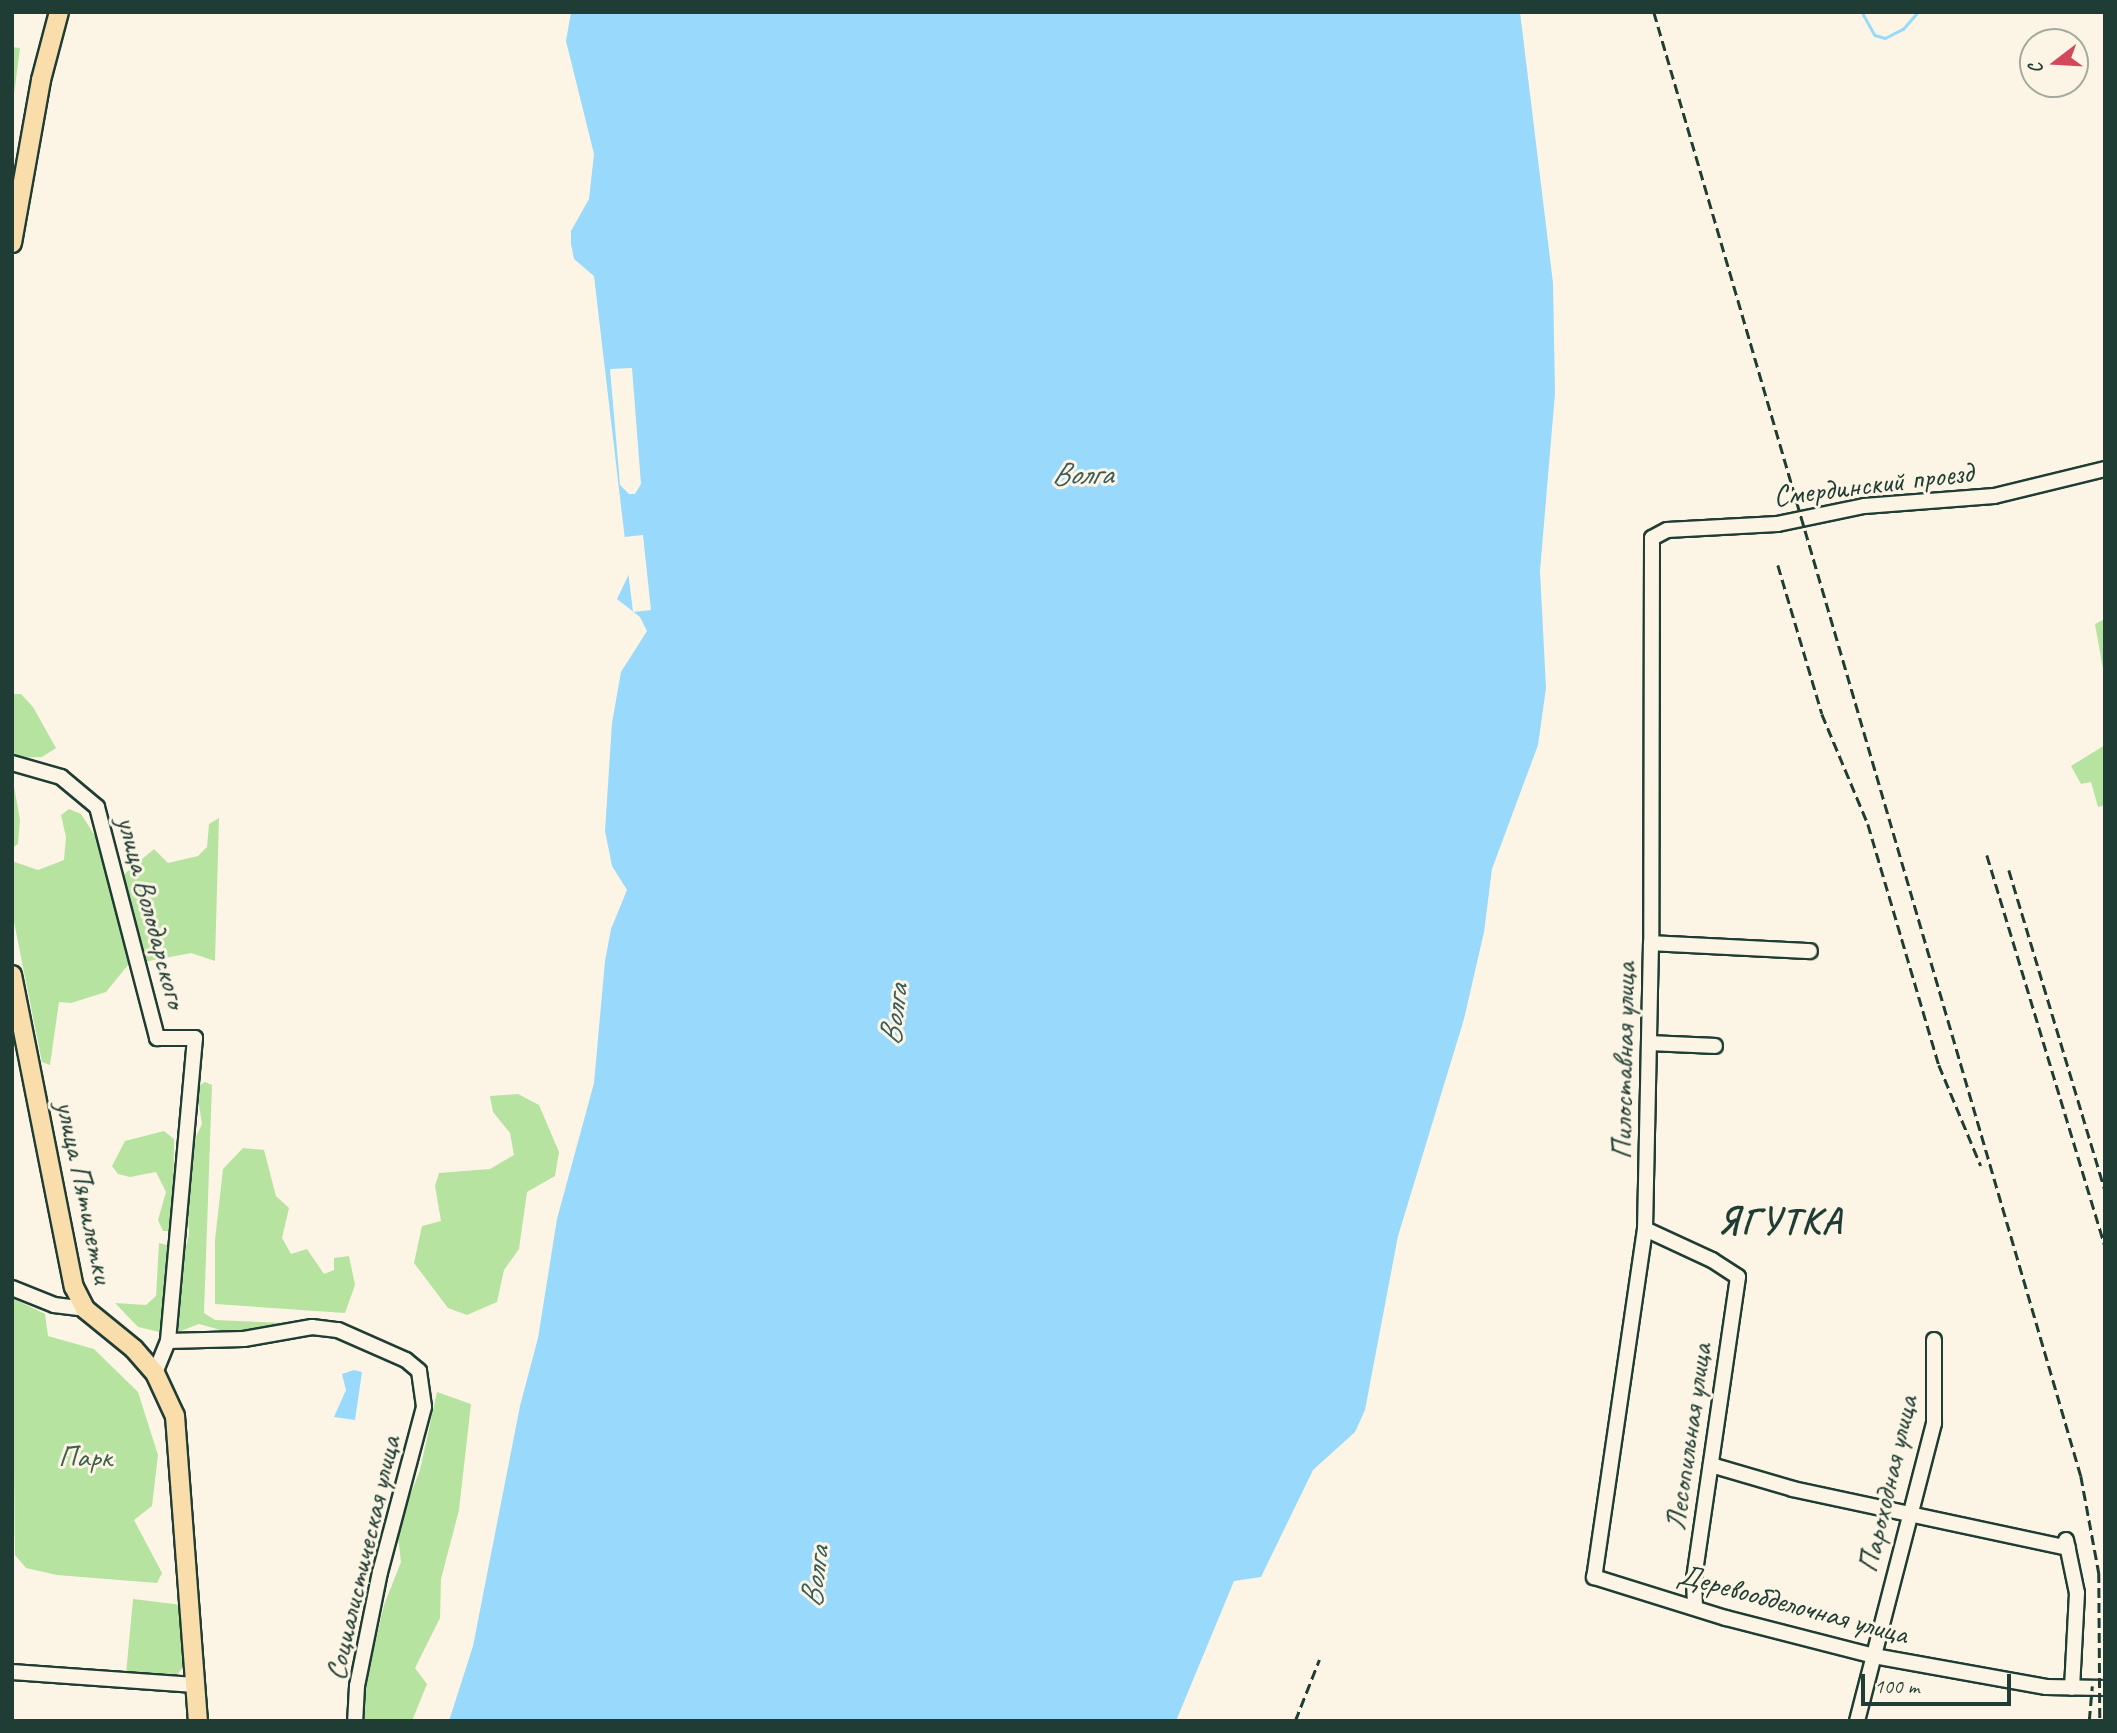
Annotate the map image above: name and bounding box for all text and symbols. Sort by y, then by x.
north arrow [2019,28,2089,98]
text: С [2023,61,2049,77]
street label: Смердинский проезд [1771,454,1975,514]
water label: Волга [1052,455,1112,493]
street label: улица Володарского [109,813,195,1011]
street label: Пилоставная улица [1603,961,1643,1161]
water label: Волга [871,982,917,1048]
street label: улица Пятилетки [49,1100,121,1284]
district label: ЯГУТКА [1714,1199,1846,1243]
street label: Лесопильная улица [1657,1340,1719,1534]
street label: Пароходная улица [1849,1391,1925,1577]
street label: Социалистическая улица [316,1431,408,1685]
park label: Парк [58,1438,112,1474]
water label: Волга [792,1544,838,1610]
street label: Деревообделочная улица [1672,1556,1914,1652]
scale bar [1865,1660,2016,1704]
text: 100 m [1874,1673,1919,1699]

